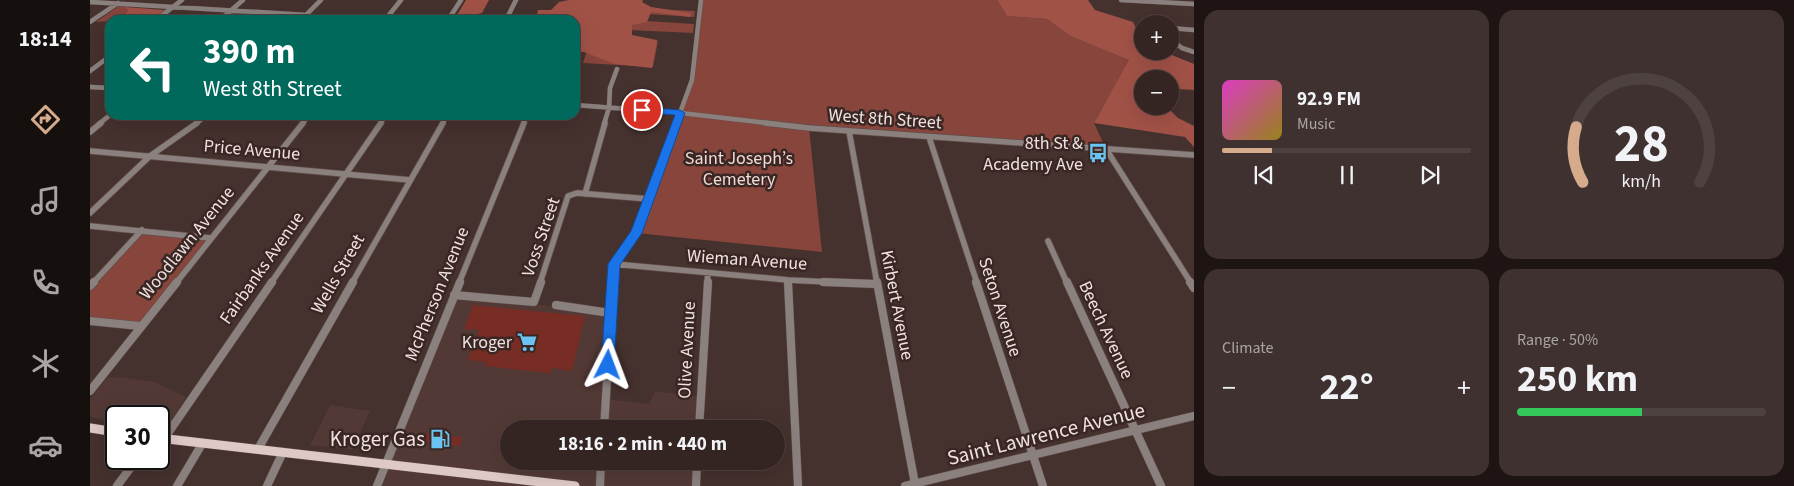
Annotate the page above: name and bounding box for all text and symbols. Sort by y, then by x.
map controls [1134,15,1179,115]
button: + [1134,15,1179,60]
text: 18:14 [18,23,72,55]
text: 390 m [203,27,295,77]
icon: left [120,35,185,100]
button: − [1134,70,1179,115]
text: West 8th Street [203,73,342,105]
text: 92.9 FM [1297,86,1361,113]
pin [621,89,663,131]
icon: arrive [628,96,656,124]
icon: directions [28,102,63,137]
street label: West 8th Street [828,103,942,135]
text: 28 [1614,108,1669,182]
text: Music [1297,113,1335,135]
place label: 8th St & Academy Ave [983,131,1083,177]
street label: Price Avenue [203,133,301,167]
bus stop icon: 8th St & Academy Ave [1087,142,1109,164]
park label: Saint Joseph’s Cemetery [685,146,793,192]
icon: previous [1250,161,1278,189]
icon: pause [1333,161,1361,189]
icon: next [1416,161,1444,189]
text: km/h [1622,169,1661,194]
street label: Woodlawn Avenue [133,181,241,305]
icon: music [28,183,63,218]
street label: Voss Street [516,194,566,280]
street label: Fairbanks Avenue [214,207,310,329]
street label: McPherson Avenue [399,223,475,365]
street label: Wells Street [305,229,371,319]
street label: Wieman Avenue [686,243,808,277]
street label: Kirbert Avenue [874,248,920,362]
street label: Seton Avenue [972,254,1028,360]
icon: phone [28,265,63,300]
street label: Beech Avenue [1072,277,1140,383]
street label: Olive Avenue [672,301,702,399]
text: Range · 50% [1517,329,1598,351]
place label: Kroger [462,330,513,355]
supermarket icon: Kroger [516,331,538,353]
text: Climate [1222,337,1273,359]
position arrow [581,338,633,390]
icon: climate [28,346,63,381]
text: 250 km [1517,352,1638,406]
text: 22° [1320,360,1374,414]
text: − [1222,368,1236,408]
text: + [1457,368,1471,408]
street label: Saint Lawrence Avenue [944,395,1148,473]
speed limit sign: 30 [105,405,170,470]
place label: Kroger Gas [330,424,425,454]
icon: car [28,428,63,463]
fuel station icon: Kroger Gas [429,428,451,450]
text: 18:16 · 2 min · 440 m [558,431,727,458]

